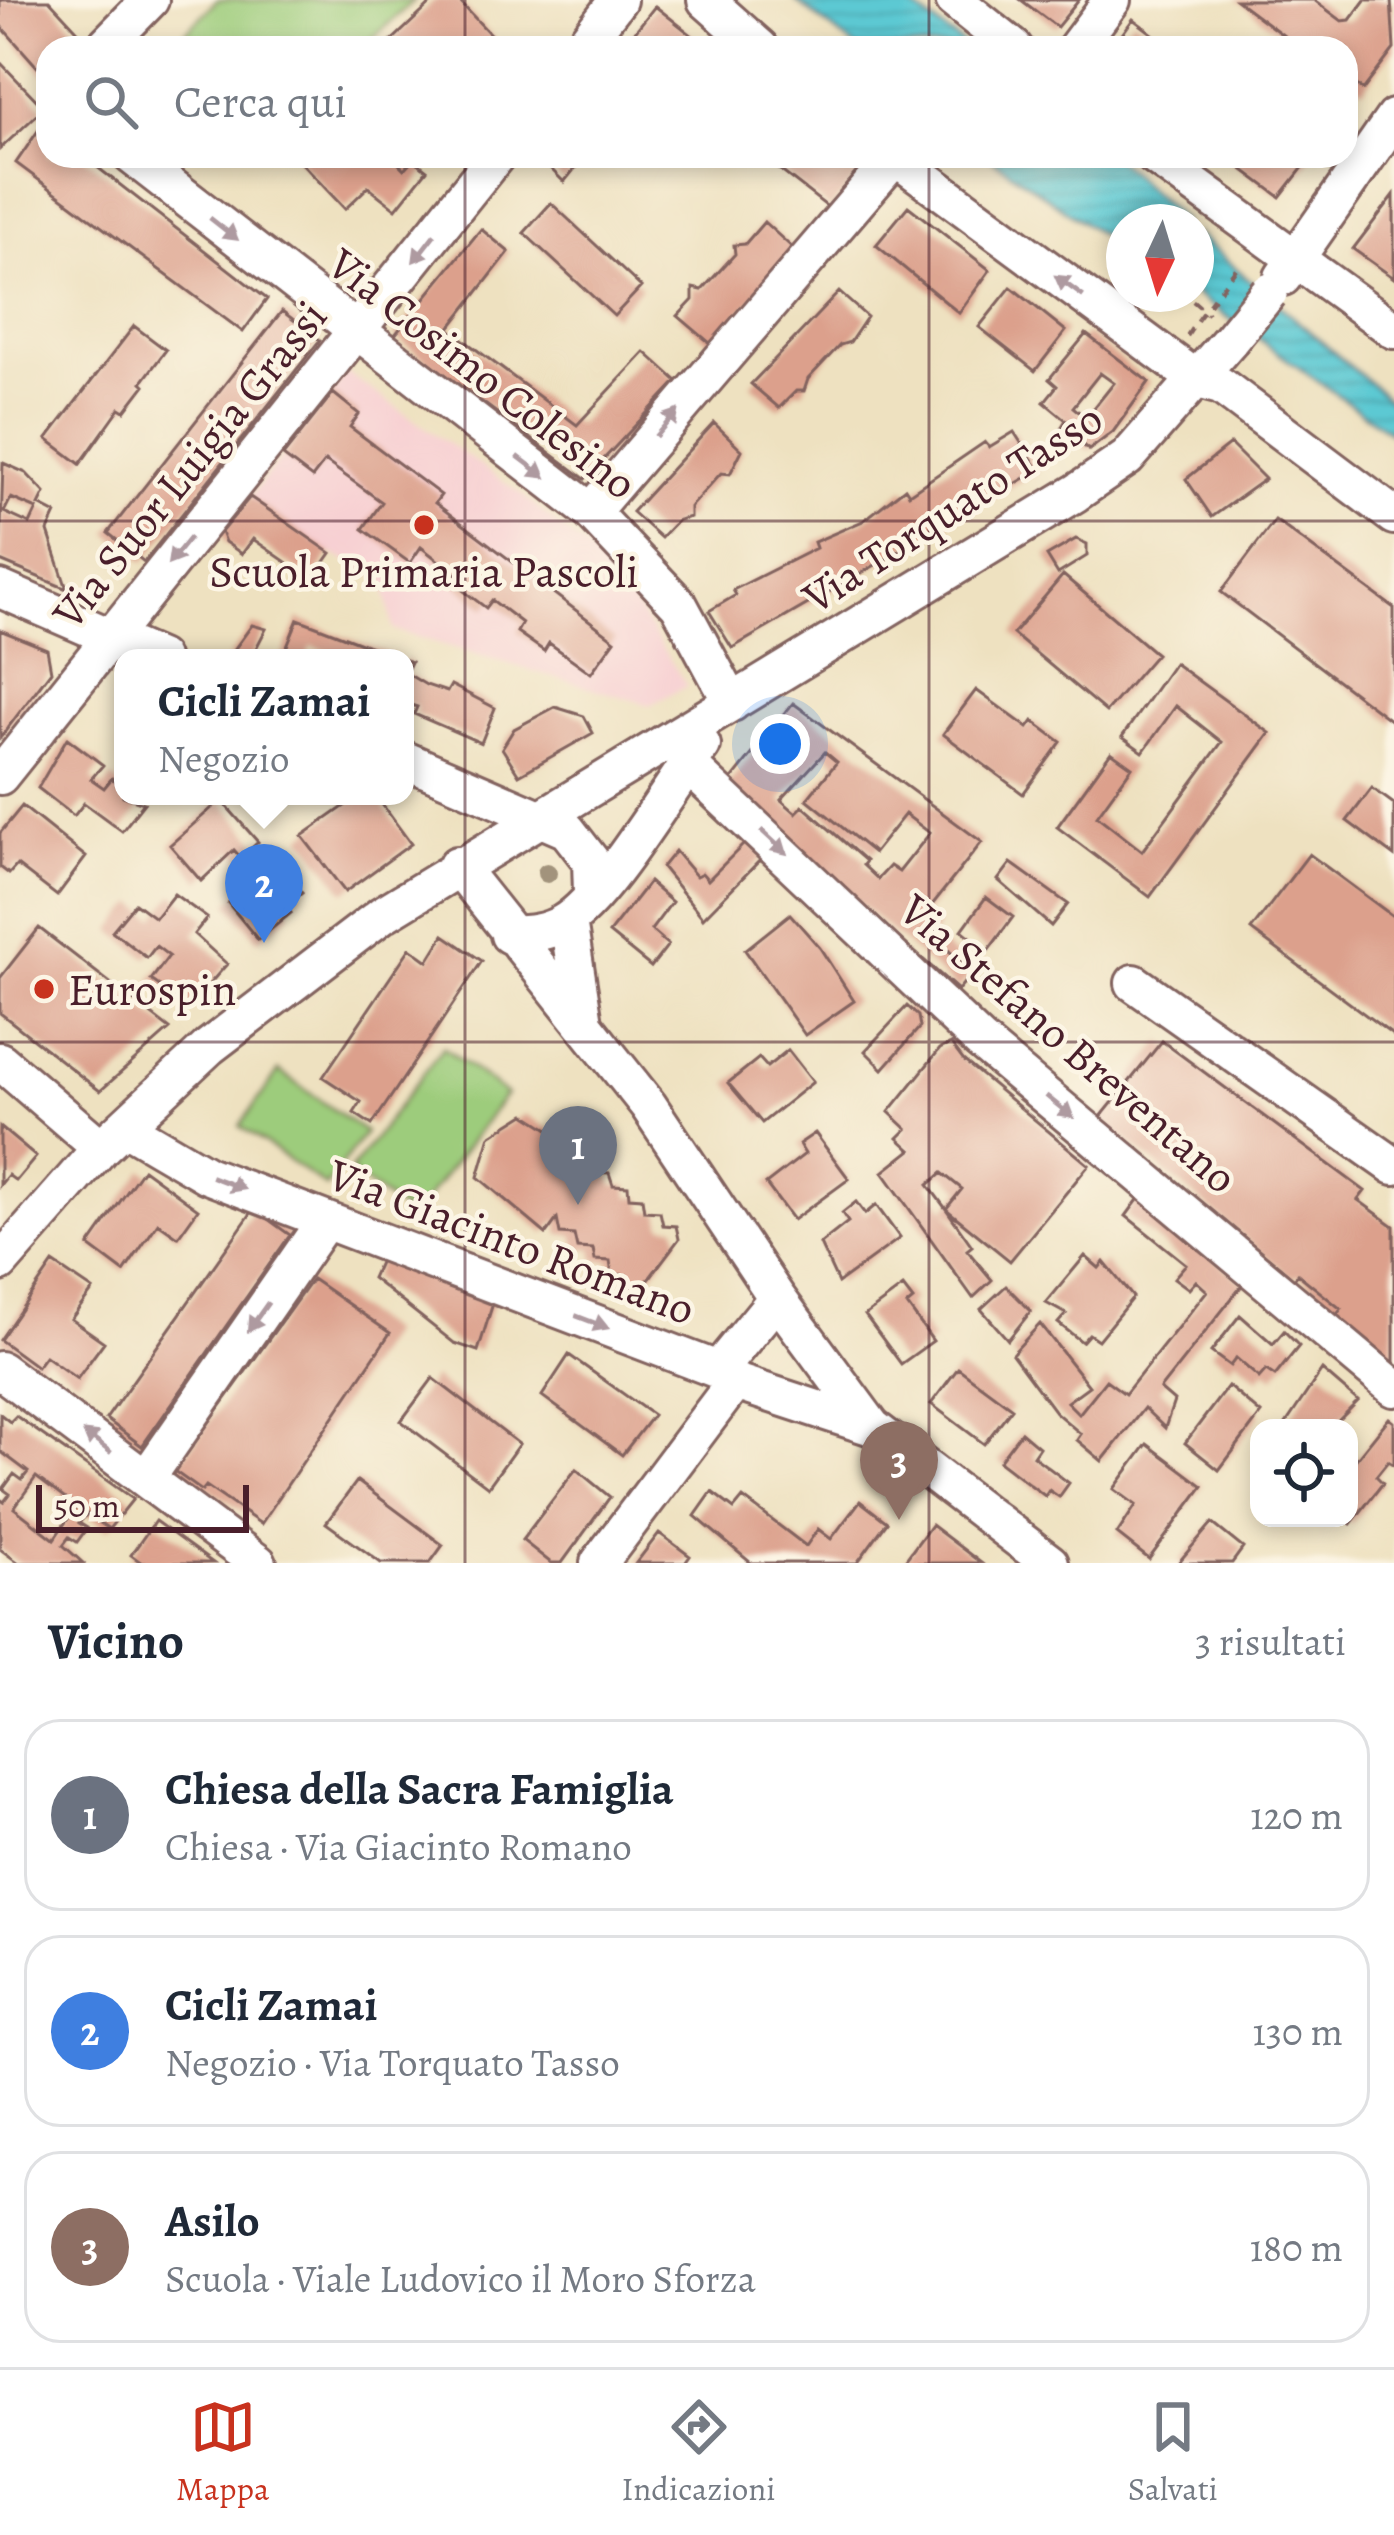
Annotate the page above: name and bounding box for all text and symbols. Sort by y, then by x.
search box [36,36,1358,168]
icon: search [78,69,144,135]
text: Cerca qui [174,71,347,133]
north arrow [1106,204,1214,312]
one-way arrow [208,216,239,241]
street label: Via Cosimo Colesino [314,233,650,514]
one-way arrow [412,233,437,264]
one-way arrow [1053,275,1085,299]
street label: Via Suor Luigia Grassi [37,287,342,643]
street label: Via Torquato Tasso [790,388,1114,629]
one-way arrow [654,408,680,438]
one-way arrow [517,454,548,479]
marker: Scuola Primaria Pascoli [411,512,437,538]
one-way arrow [166,536,192,566]
place label: Scuola Primaria Pascoli [209,541,639,603]
popup [114,649,414,805]
text: Cicli Zamai [158,670,370,732]
your location [750,714,810,774]
text: Negozio [158,732,289,785]
one-way arrow [760,828,789,856]
pin: 2 [225,844,303,943]
street label: Via Stefano Breventano [885,879,1250,1208]
place label: Eurospin [68,959,236,1021]
marker: Eurospin [31,976,57,1002]
one-way arrow [1045,1094,1075,1120]
pin: 1 [539,1106,617,1205]
street label: Via Giacinto Romano [319,1143,704,1340]
one-way arrow [210,1175,246,1194]
one-way arrow [247,1301,270,1334]
one-way arrow [574,1314,610,1333]
map controls [1250,1419,1358,1527]
button: locate [1250,1419,1358,1527]
pin: 3 [860,1421,938,1520]
one-way arrow [81,1431,113,1455]
scale bar [36,1479,249,1532]
text: 50 m [54,1483,120,1528]
text: Vicino [48,1606,184,1676]
text: 3 risultati [1195,1615,1346,1668]
text: Chiesa della Sacra Famiglia [165,1758,674,1820]
text: 1 [83,1789,97,1842]
text: 120 m [1250,1789,1343,1842]
text: Chiesa · Via Giacinto Romano [165,1820,632,1873]
text: Cicli Zamai [165,1974,378,2036]
text: 2 [81,2005,99,2058]
text: 130 m [1252,2005,1343,2058]
text: Negozio · Via Torquato Tasso [165,2036,620,2089]
text: Asilo [165,2190,260,2252]
text: 3 [82,2221,98,2274]
text: 180 m [1250,2221,1343,2274]
text: Scuola · Viale Ludovico il Moro Sforza [165,2252,756,2305]
tab: Mappa [176,2394,269,2511]
tab: Indicazioni [622,2394,776,2511]
tab: Salvati [1128,2394,1218,2511]

